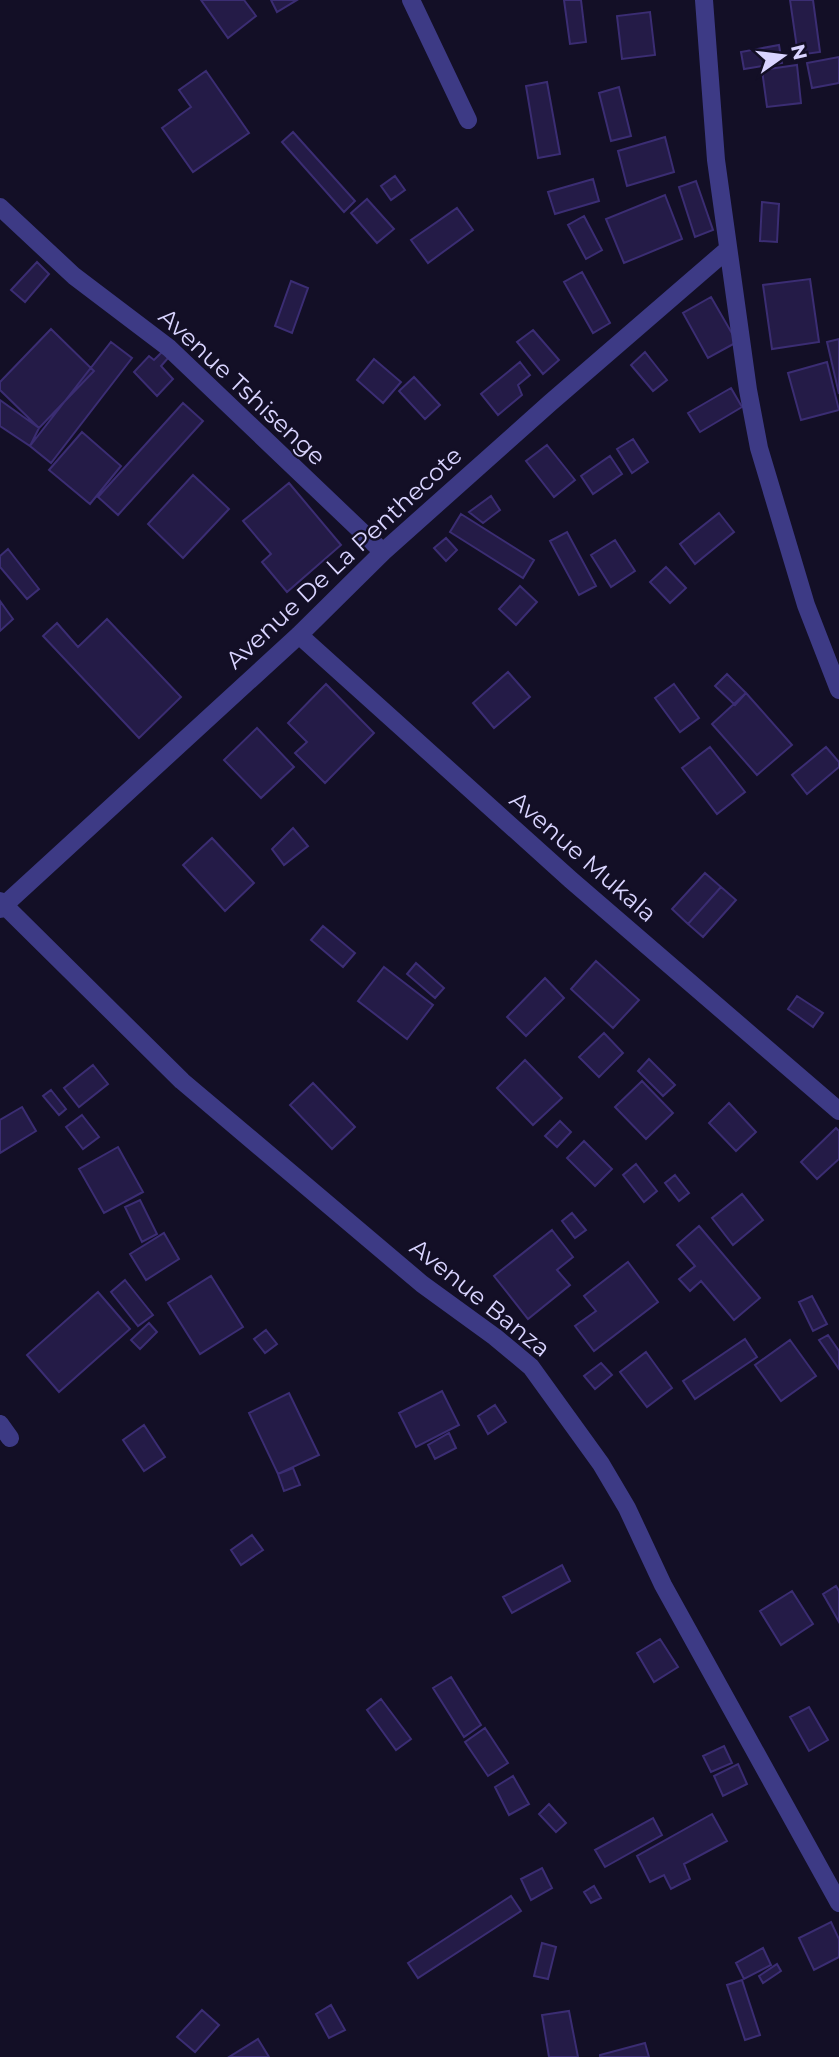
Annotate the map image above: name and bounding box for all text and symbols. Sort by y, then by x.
north arrow [748,21,818,91]
text: N [786,42,812,62]
street label: Avenue Tshisenge [153,302,332,471]
street label: Avenue De La Penthecote [220,441,468,675]
street label: Avenue Mukala [504,785,663,928]
street label: Avenue Banza [404,1232,556,1363]

